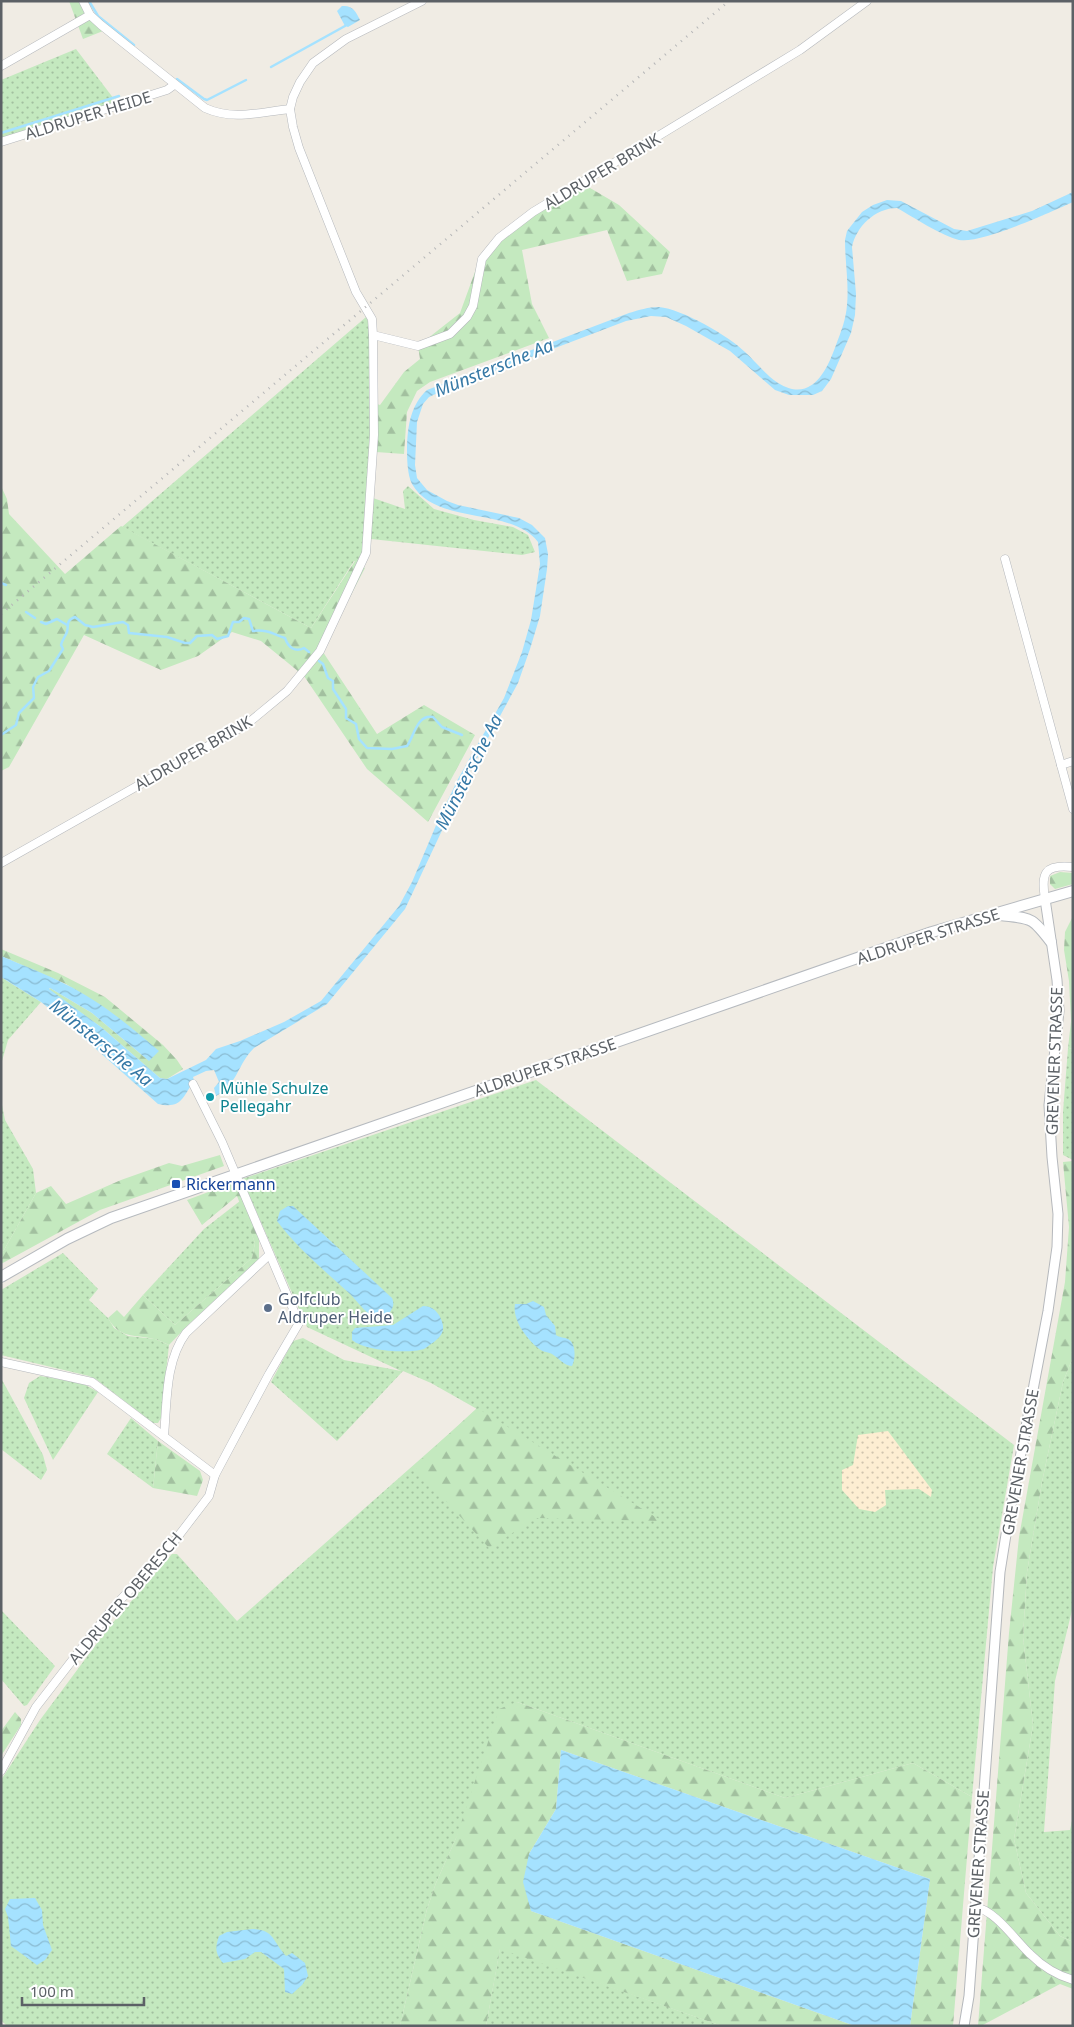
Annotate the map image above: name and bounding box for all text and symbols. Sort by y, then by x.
street label: ALDRUPER HEIDE [22,85,154,145]
street label: ALDRUPER BRINK [540,127,665,215]
water label: Münstersche Aa [431,332,557,402]
street label: ALDRUPER BRINK [130,710,256,796]
water label: Münstersche Aa [429,710,507,833]
street label: ALDRUPER STRASSE [854,903,1002,969]
street label: GREVENER STRASSE [1040,986,1068,1136]
water label: Münstersche Aa [45,993,158,1091]
street label: ALDRUPER STRASSE [471,1032,619,1102]
place label: Mühle Schulze Pellegahr [220,1077,329,1117]
marker: Mühle Schulze Pellegahr [204,1091,216,1103]
place label: Rickermann [186,1173,276,1195]
marker: Rickermann [170,1178,182,1190]
place label: Golfclub Aldruper Heide [278,1288,392,1328]
marker: Golfclub Aldruper Heide [262,1302,274,1314]
street label: GREVENER STRASSE [996,1387,1044,1537]
street label: ALDRUPER OBERESCH [63,1527,187,1669]
street label: GREVENER STRASSE [962,1789,994,1939]
scale bar [22,1974,145,2006]
text: 100 m [30,1981,74,2001]

